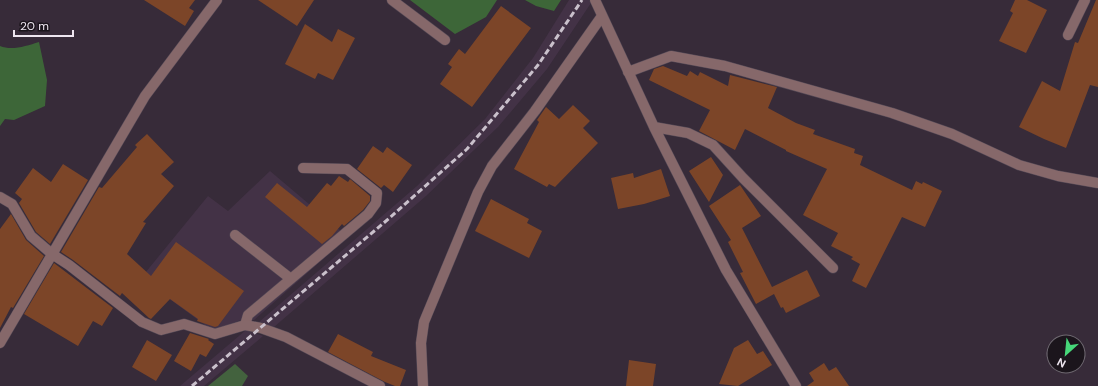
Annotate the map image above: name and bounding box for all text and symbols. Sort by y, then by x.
scale bar [14,12,73,38]
text: 20 m [20,18,49,34]
north arrow [1046,334,1086,374]
text: N [1055,355,1068,371]

